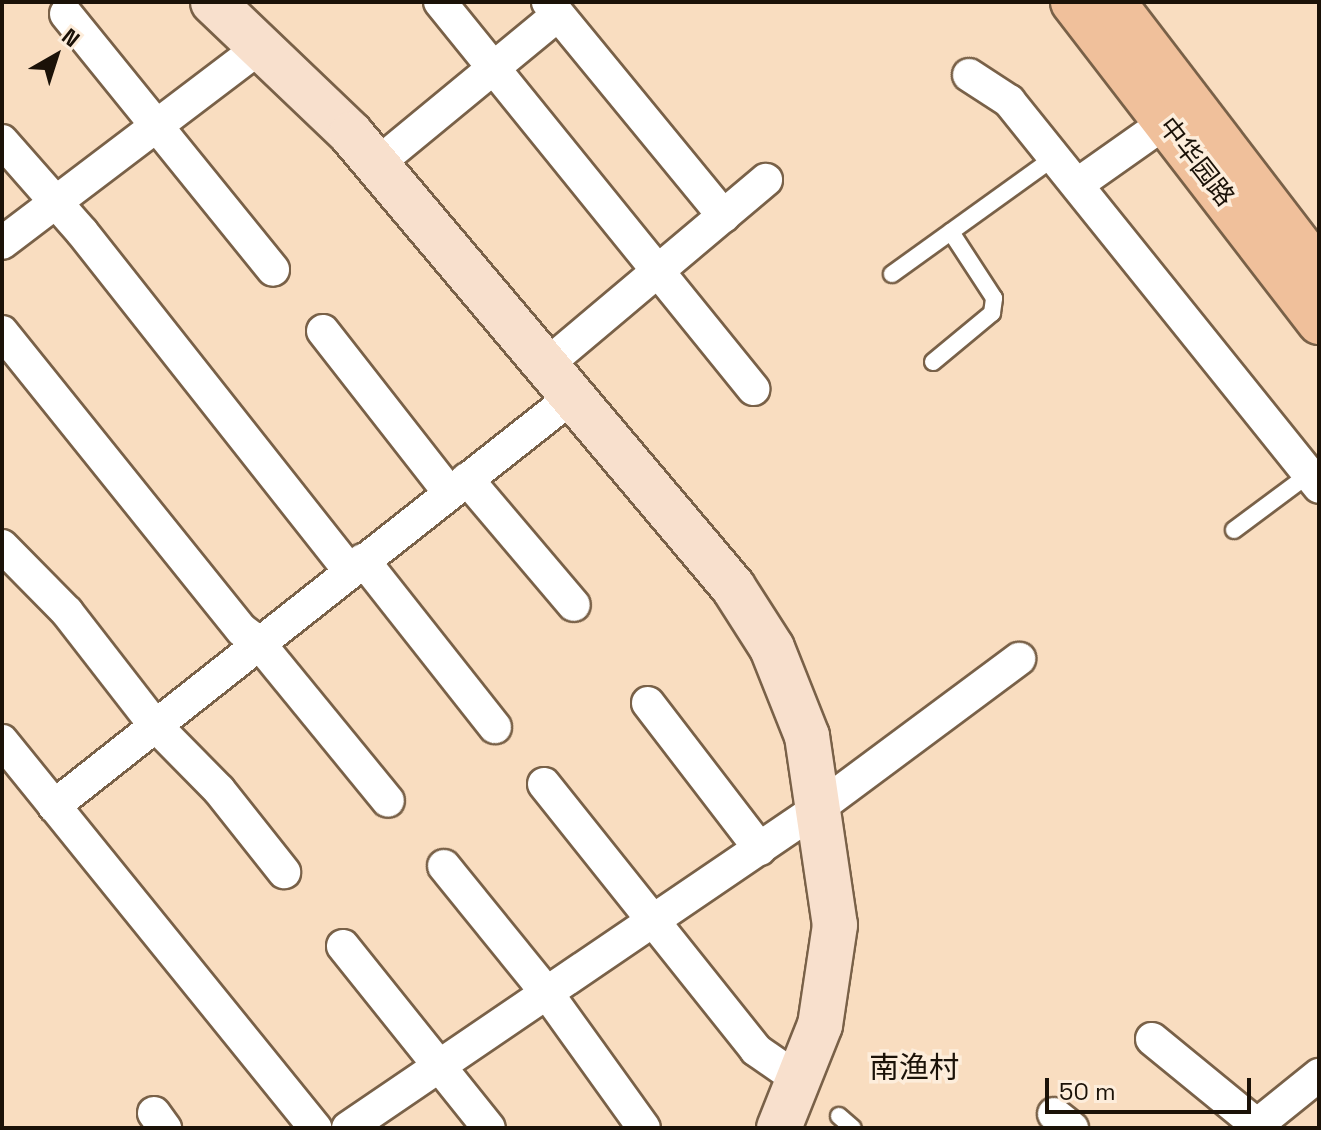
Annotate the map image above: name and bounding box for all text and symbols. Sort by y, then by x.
north arrow [16,16,96,96]
text: N [57,22,86,53]
street label: 中华园路 [1152,111,1240,213]
district label: 南渔村 [869,1050,959,1086]
scale bar [1049,1062,1255,1112]
text: 50 m [1059,1076,1116,1107]

